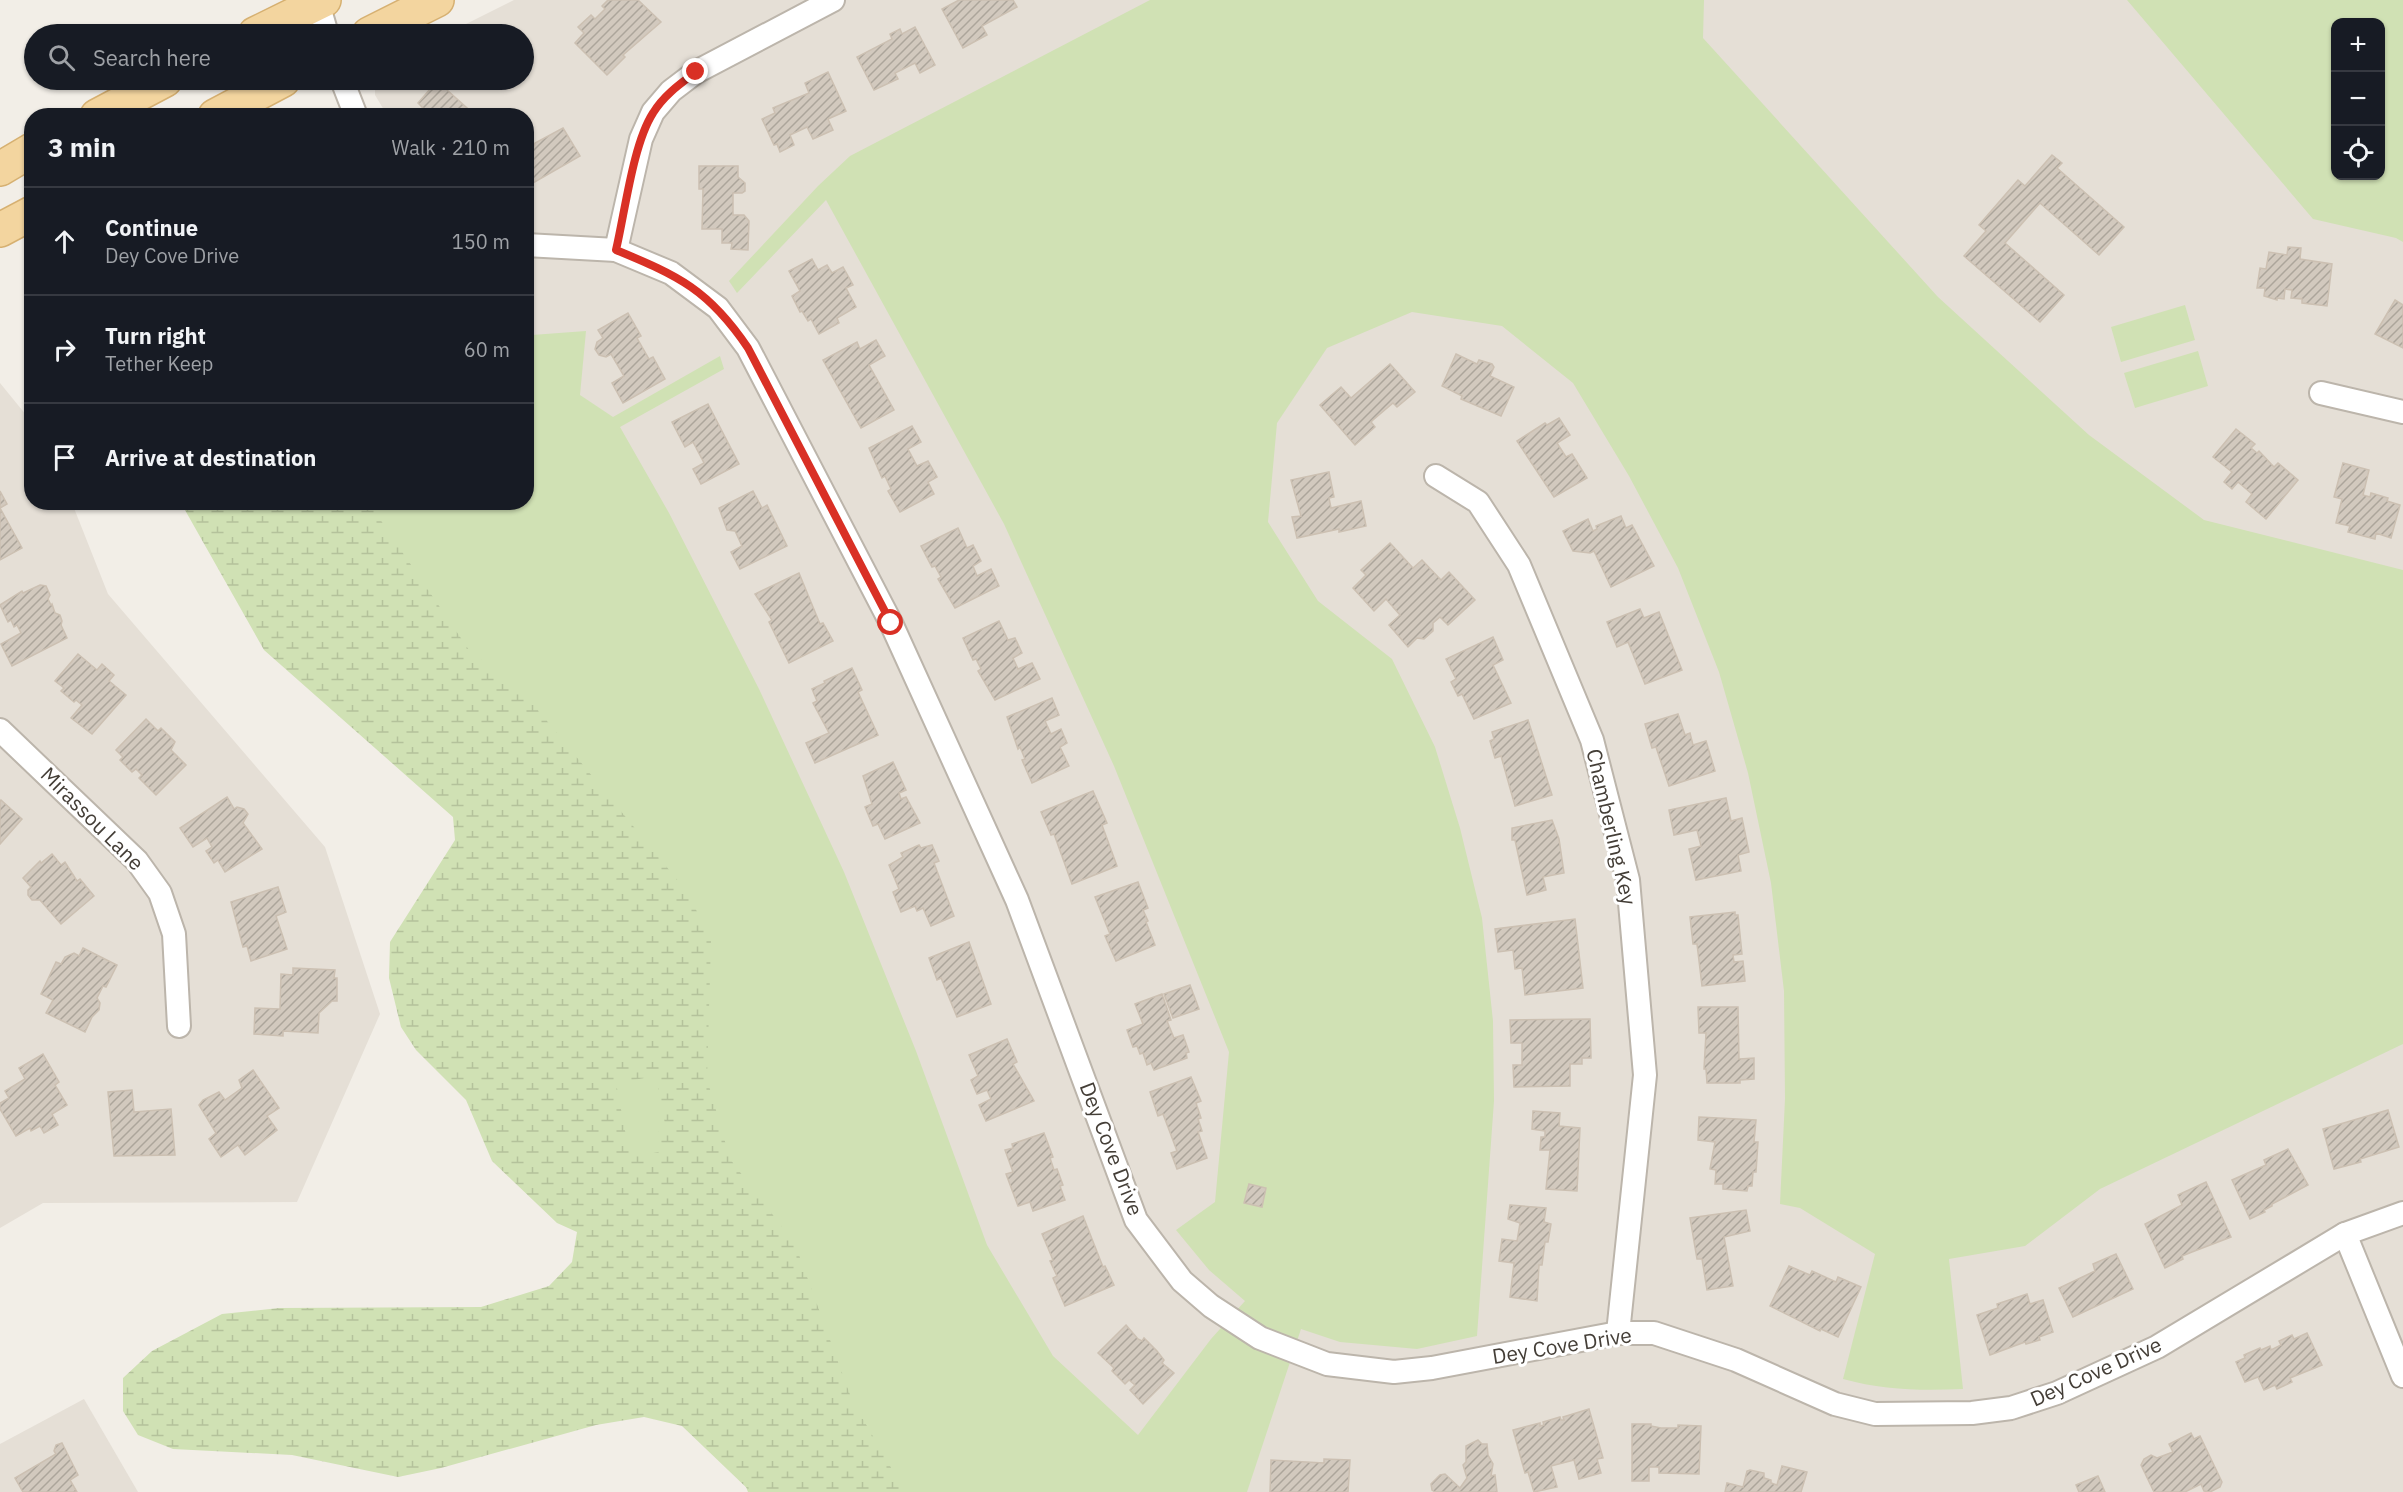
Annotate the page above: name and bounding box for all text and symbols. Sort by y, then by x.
map controls [2331,18,2385,180]
button: + [2331,18,2385,72]
search box [24,24,534,90]
icon: search [45,41,78,74]
text: Search here [93,43,211,72]
route end [682,58,708,84]
button: − [2331,72,2385,126]
button: locate [2331,126,2385,180]
text: 3 min [48,130,116,164]
text: Walk · 210 m [392,134,510,161]
text: Continue [105,213,198,242]
icon: ahead [48,225,81,258]
text: 150 m [452,228,510,255]
text: Dey Cove Drive [105,242,239,269]
text: Turn right [105,321,206,350]
icon: right [48,333,81,366]
text: 60 m [464,336,510,363]
text: Tether Keep [105,350,213,377]
icon: arrive [48,441,81,474]
text: Arrive at destination [105,443,316,472]
route start [877,609,903,635]
street label: Chamberling Key [1580,746,1644,908]
street label: Mirassou Lane [35,761,150,876]
street label: Dey Cove Drive [1074,1078,1150,1219]
street label: Dey Cove Drive [1490,1320,1634,1370]
street label: Dey Cove Drive [2026,1330,2166,1413]

